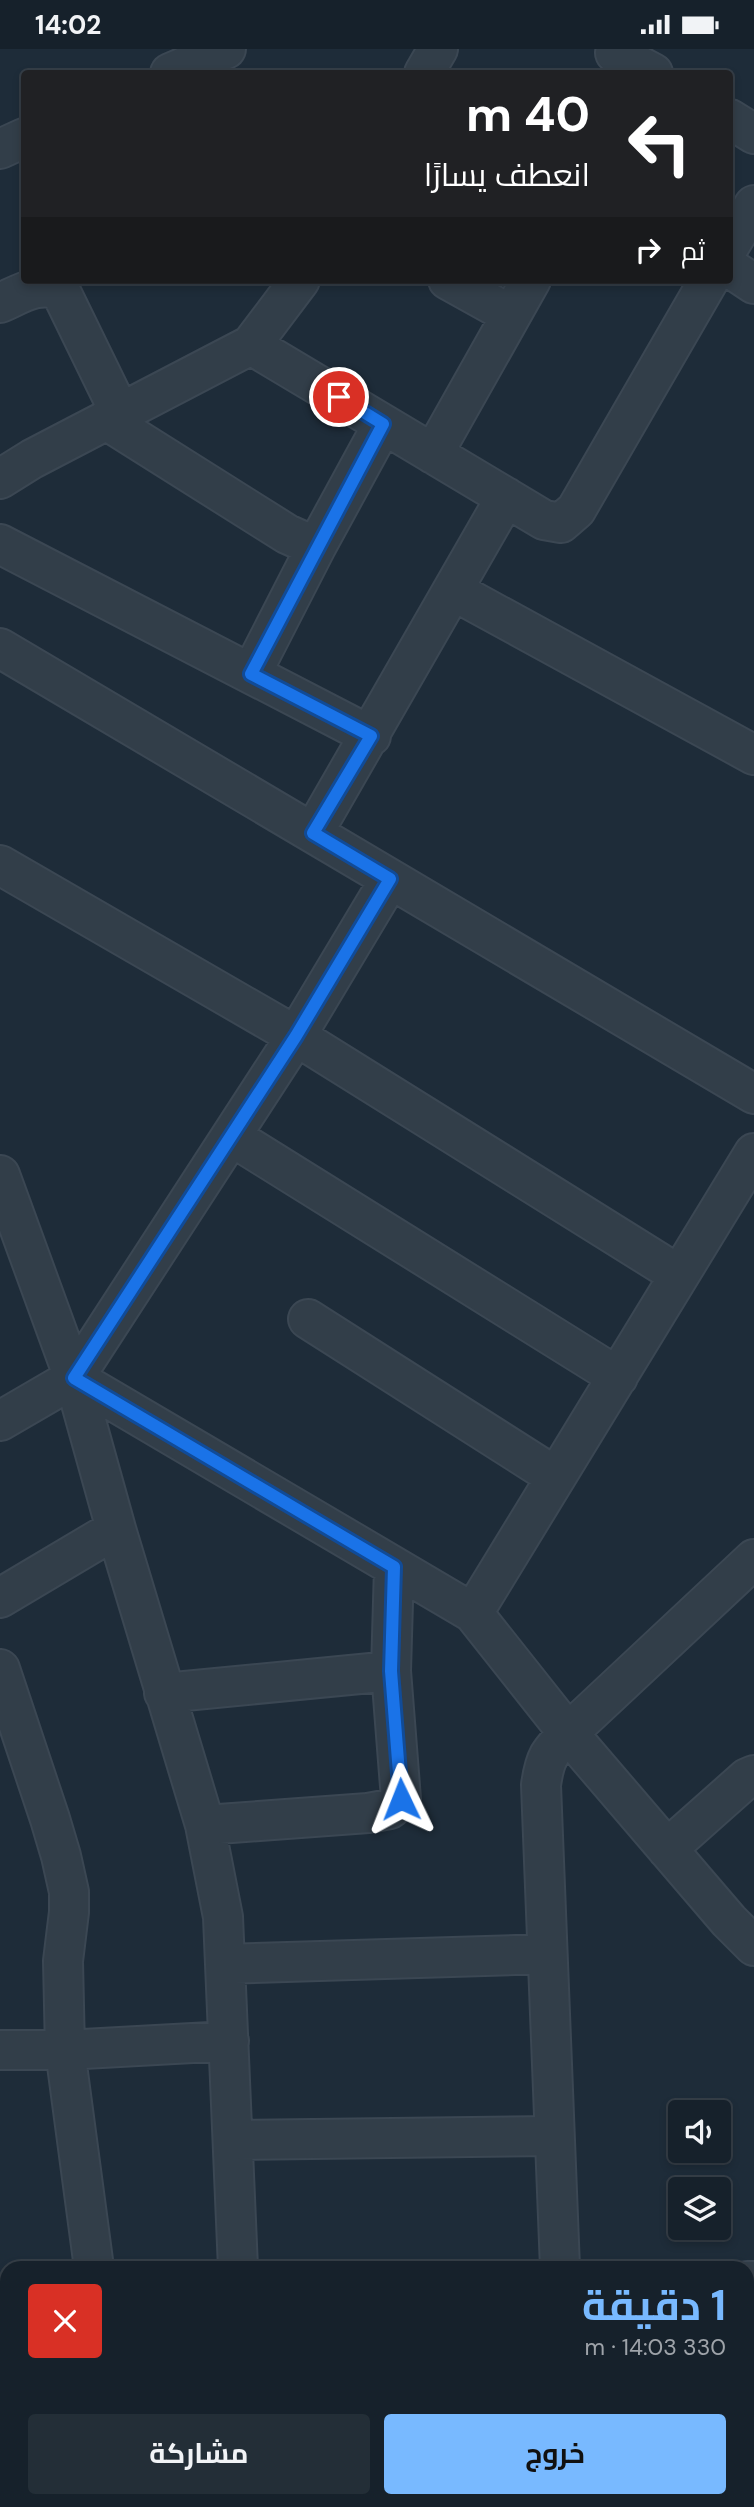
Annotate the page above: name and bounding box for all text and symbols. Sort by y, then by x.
text: 14:02 [35,8,101,42]
text: 40 m [466,82,590,146]
icon: left [614,98,705,189]
text: انعطف يسارًا [424,154,590,196]
icon: right [629,231,667,269]
text: ثم [681,234,705,268]
pin [309,367,369,427]
icon: arrive [320,378,358,416]
position arrow [364,1762,438,1836]
map controls [668,2100,731,2240]
button: sound [668,2100,731,2163]
button: layers [668,2177,731,2240]
text: 1 دقيقة [582,2278,726,2333]
button: close [28,2284,102,2358]
text: 330 m · 14:03 [585,2332,726,2362]
button: مشاركة [28,2414,370,2494]
button: خروج [384,2414,726,2494]

